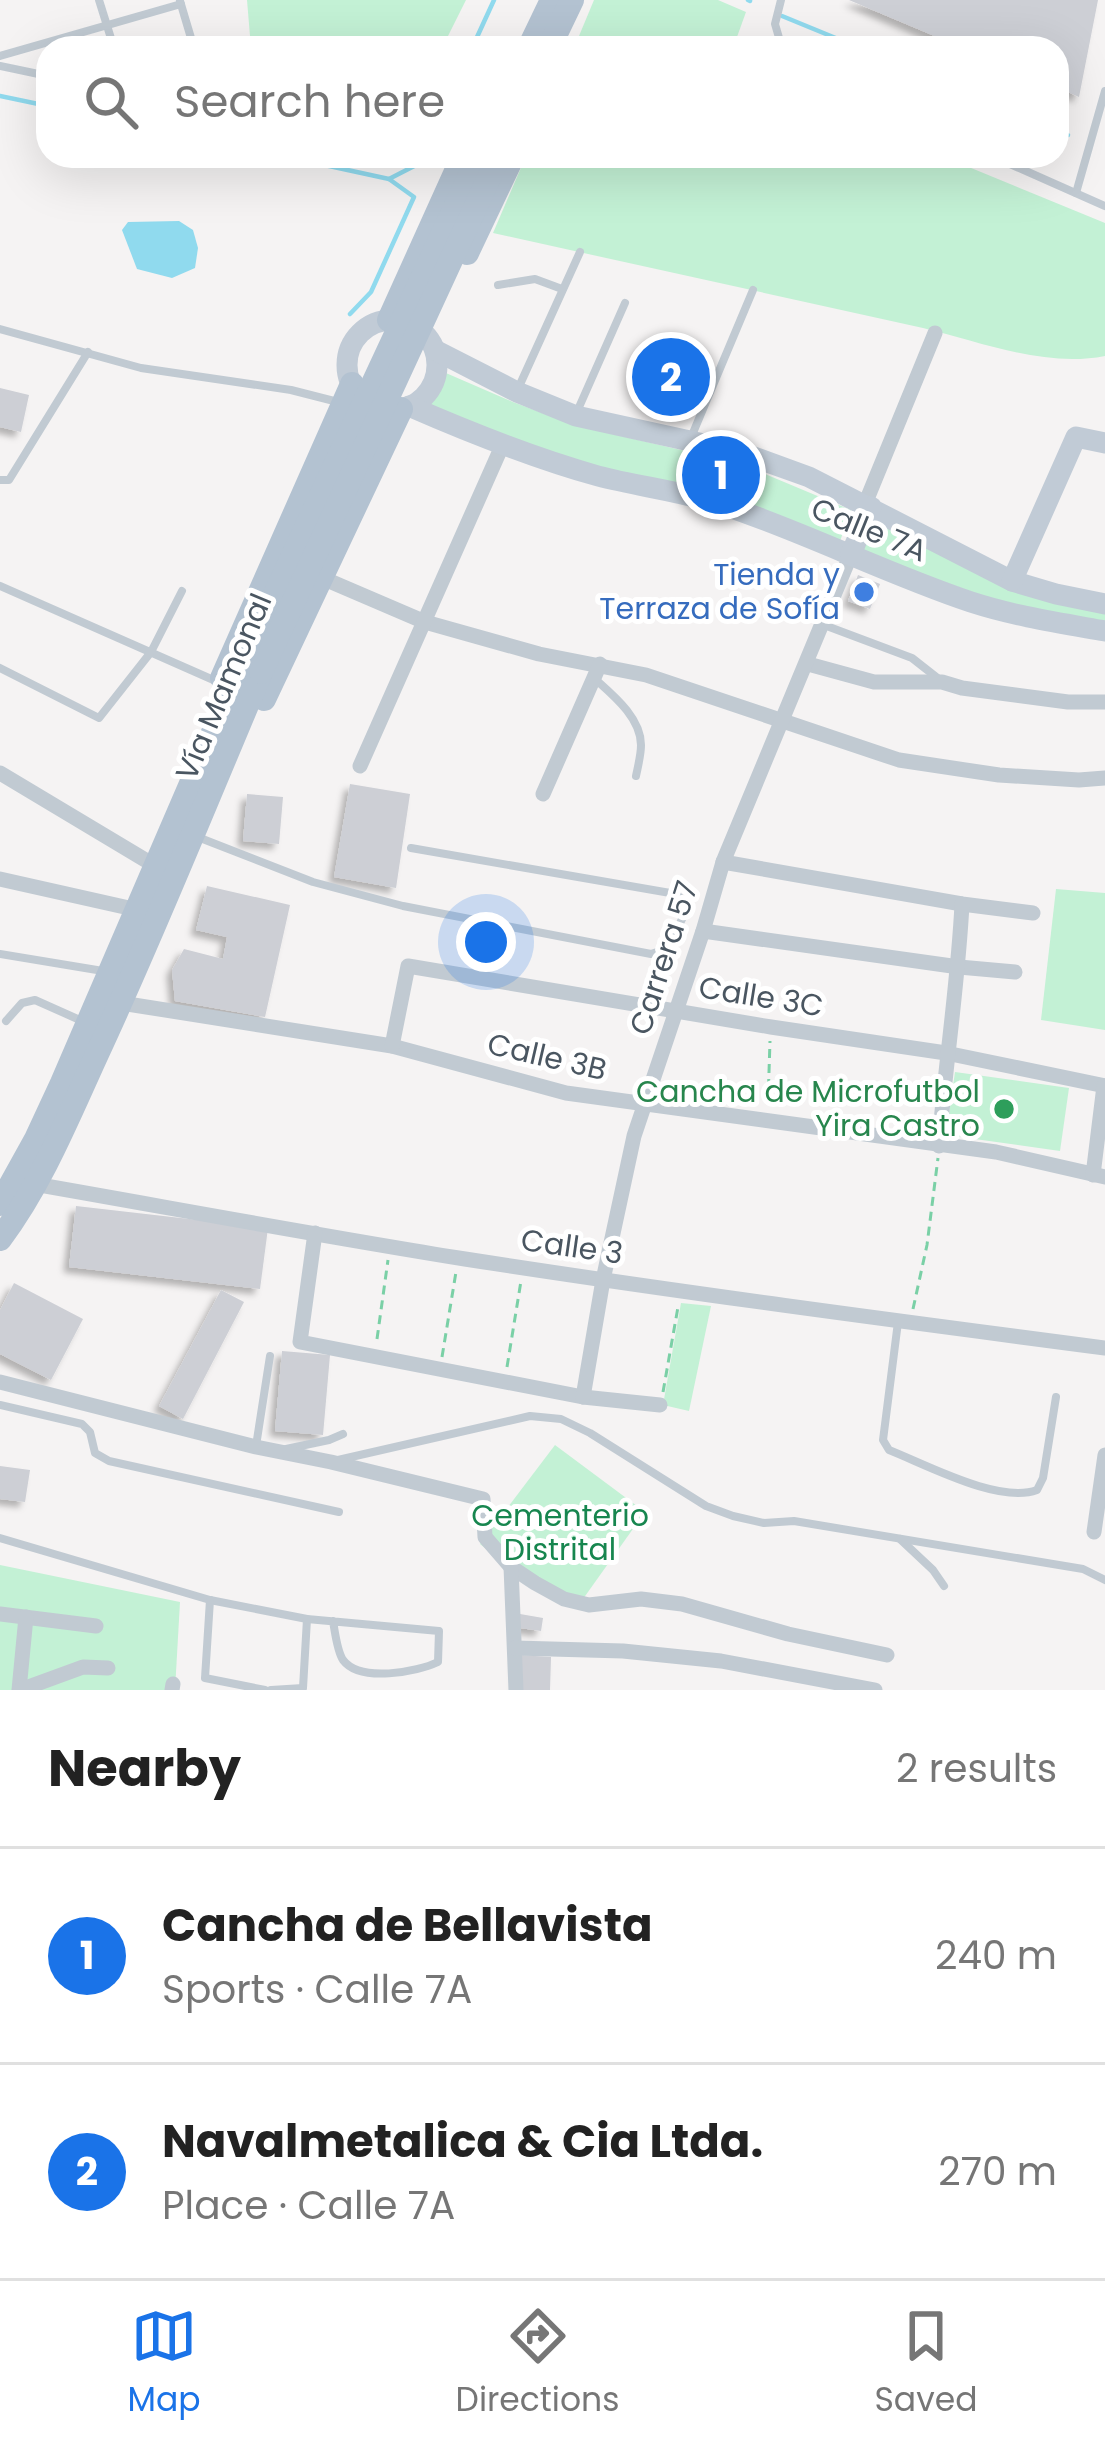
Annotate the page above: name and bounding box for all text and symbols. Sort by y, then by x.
search box [36,36,1069,168]
icon: search [78,69,144,135]
text: Search here [174,70,445,133]
pin: 2 [632,332,710,422]
pin: 1 [682,430,760,520]
street label: Calle 7A [805,487,934,572]
place label: Tienda y Terraza de Sofía [599,553,840,630]
marker: Tienda y Terraza de Sofía [851,579,877,605]
street label: Vía Mamonal [165,587,282,787]
street label: Carrera 57 [618,876,709,1040]
your location [456,912,516,972]
street label: Calle 3C [696,965,826,1028]
street label: Calle 3B [483,1022,611,1091]
place label: Cancha de Microfutbol Yira Castro [636,1070,980,1147]
marker: Cancha de Microfutbol Yira Castro [991,1096,1017,1122]
street label: Calle 3 [518,1218,626,1275]
park label: Cementerio Distrital [471,1494,649,1571]
text: Nearby [48,1732,241,1804]
text: 2 results [896,1741,1057,1796]
text: Cancha de Bellavista [162,1894,653,1957]
text: 1 [80,1928,94,1983]
text: 240 m [935,1928,1057,1983]
text: Sports · Calle 7A [162,1962,472,2017]
text: Navalmetalica & Cia Ltda. [162,2110,763,2173]
text: 2 [76,2144,98,2199]
text: 270 m [938,2144,1057,2199]
text: Place · Calle 7A [162,2178,455,2233]
tab: Map [128,2303,201,2425]
tab: Directions [456,2303,619,2425]
tab: Saved [875,2303,977,2425]

